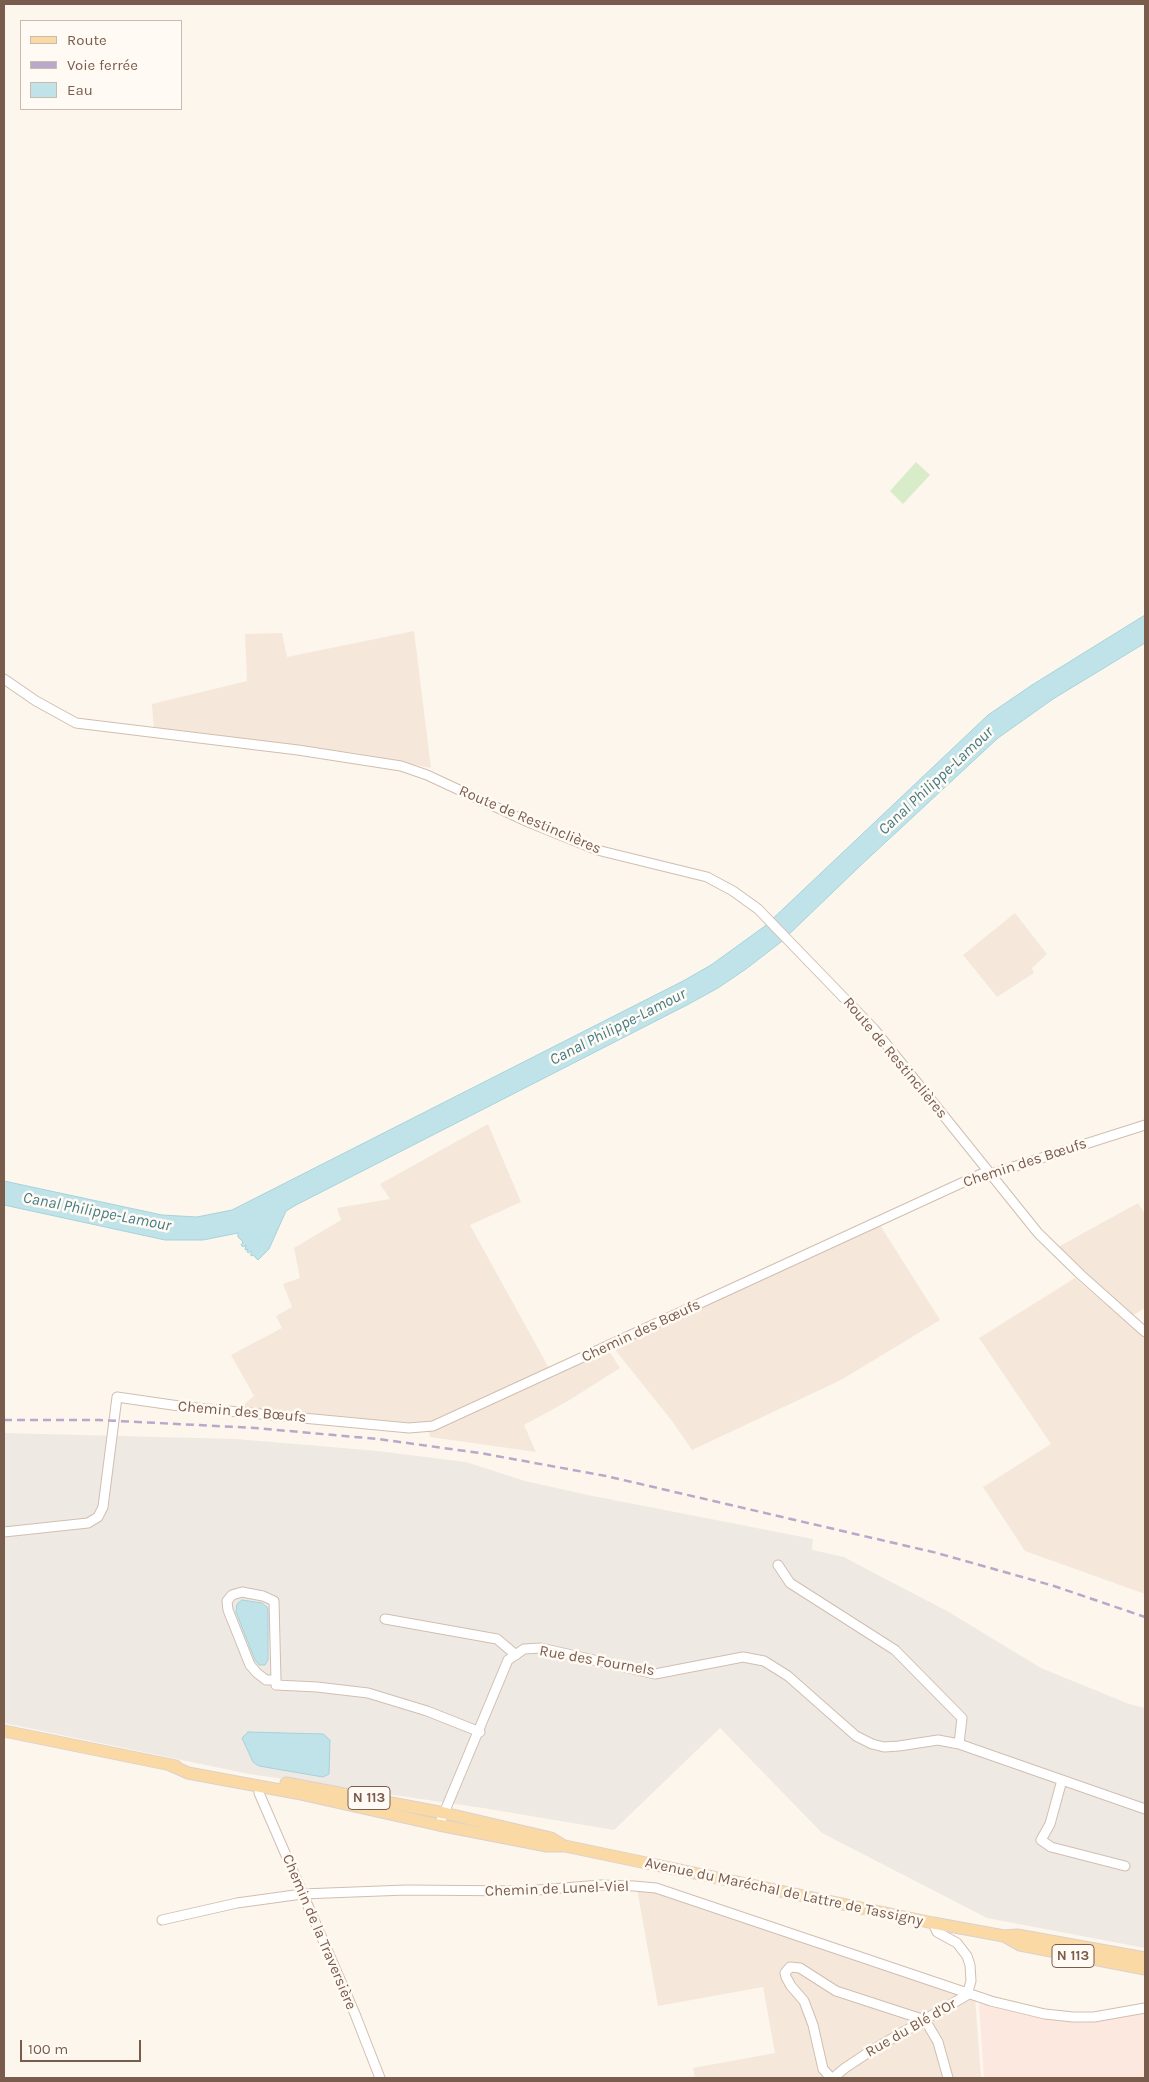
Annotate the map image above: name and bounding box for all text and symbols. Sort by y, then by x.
legend [20,20,182,110]
text: Route [67,31,107,49]
text: Voie ferrée [67,56,138,74]
text: Eau [67,81,93,99]
water label: Canal Philippe-Lamour [874,723,998,839]
street label: Route de Restinclières [456,782,604,858]
water label: Canal Philippe-Lamour [547,984,689,1070]
street label: Route de Restinclières [839,994,951,1122]
street label: Chemin des Bœufs [961,1135,1089,1191]
water label: Canal Philippe-Lamour [21,1188,173,1236]
street label: Chemin des Bœufs [579,1296,703,1366]
street label: Chemin des Bœufs [177,1397,307,1427]
street label: Rue des Fournels [538,1642,656,1680]
road number: N 113 [348,1786,390,1810]
street label: Chemin de la Traversière [278,1852,360,2012]
street label: Avenue du Maréchal de Lattre de Tassigny [643,1854,925,1930]
street label: Chemin de Lunel-Viel [485,1877,629,1901]
road number: N 113 [1052,1944,1094,1968]
street label: Rue du Blé d'Or [862,1995,960,2061]
scale bar [22,2030,144,2062]
text: 100 m [28,2040,68,2058]

